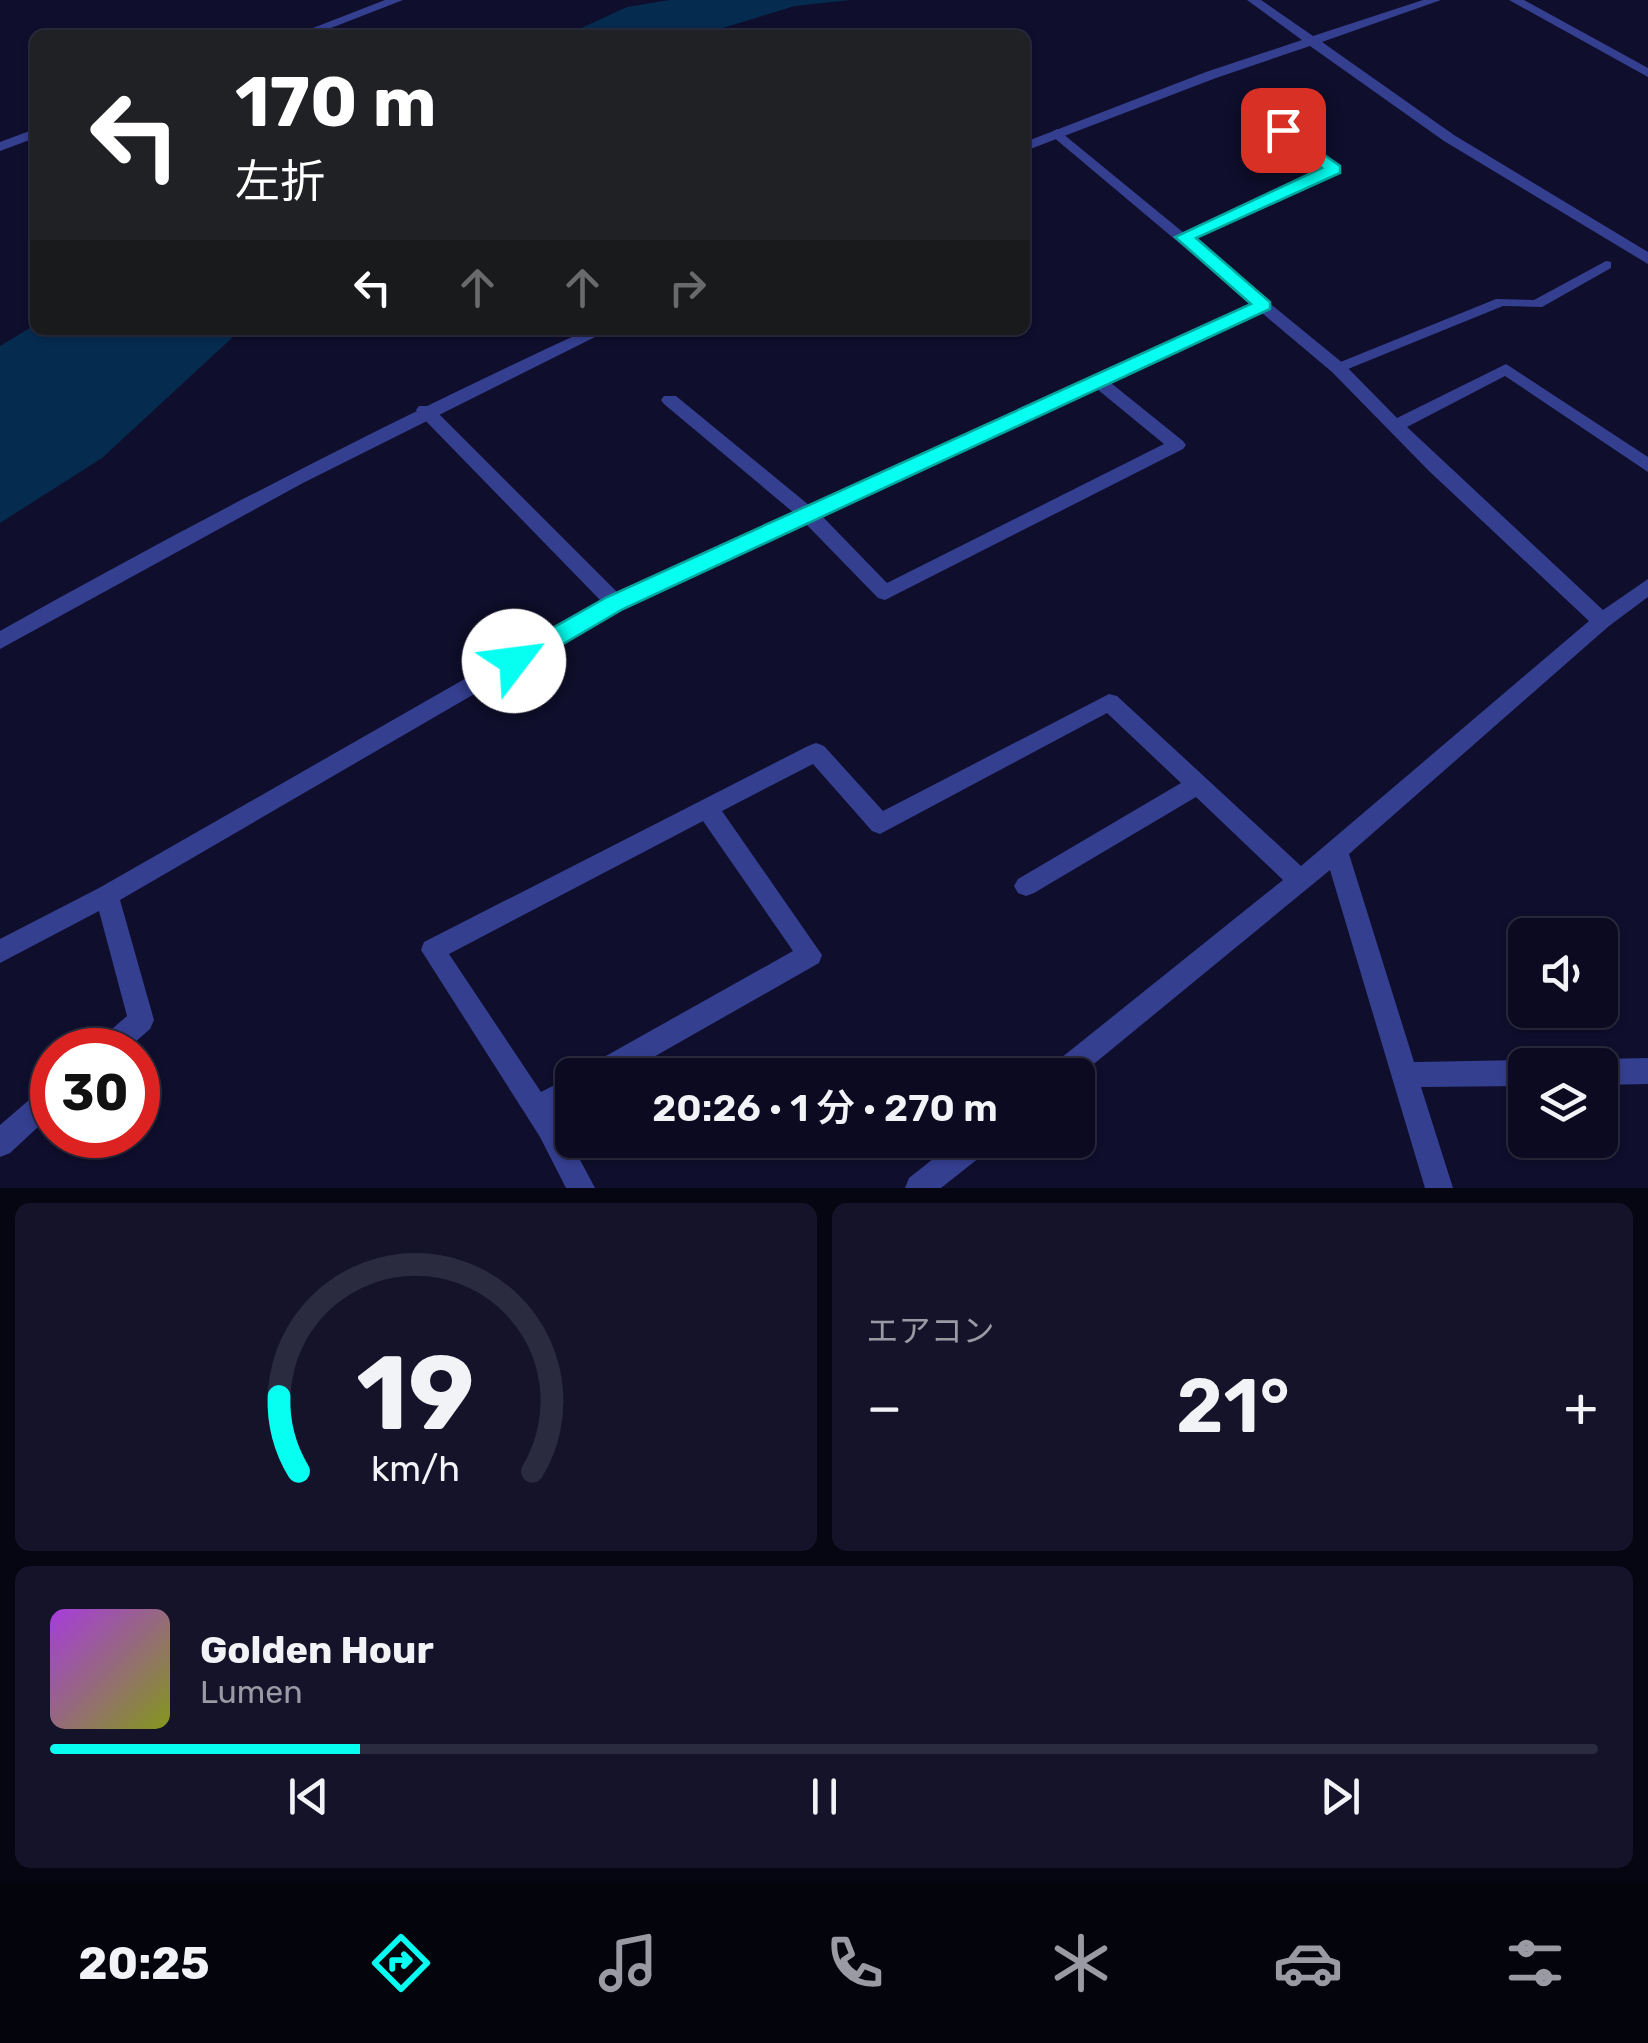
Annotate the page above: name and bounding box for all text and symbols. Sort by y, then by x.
text: 170 m [235,61,437,144]
icon: left [70,70,200,200]
pin [1241,88,1326,173]
icon: arrive [1256,103,1311,158]
text: 左折 [235,155,325,208]
icon: left [345,260,400,315]
icon: ahead [450,260,505,315]
icon: ahead [555,260,610,315]
icon: right [660,260,715,315]
position arrow [462,609,566,713]
map controls [1508,918,1618,1158]
button: sound [1508,918,1618,1028]
speed limit sign: 30 [30,1028,160,1158]
button: layers [1508,1048,1618,1158]
text: 20:26 · 1 分 · 270 m [652,1085,998,1131]
text: エアコン [867,1312,995,1350]
text: 19 [357,1332,475,1455]
text: 21° [1176,1362,1290,1451]
text: − [867,1375,902,1440]
text: + [1564,1375,1598,1440]
text: km/h [371,1448,460,1490]
text: Golden Hour [200,1627,434,1673]
text: Lumen [200,1673,303,1711]
icon: previous [281,1769,336,1824]
icon: pause [797,1769,852,1824]
icon: next [1313,1769,1368,1824]
icon: directions [366,1928,436,1998]
icon: music [593,1928,663,1998]
icon: phone [820,1928,890,1998]
icon: climate [1046,1928,1116,1998]
icon: car [1273,1928,1343,1998]
icon: filters [1500,1928,1570,1998]
text: 20:25 [78,1937,210,1990]

